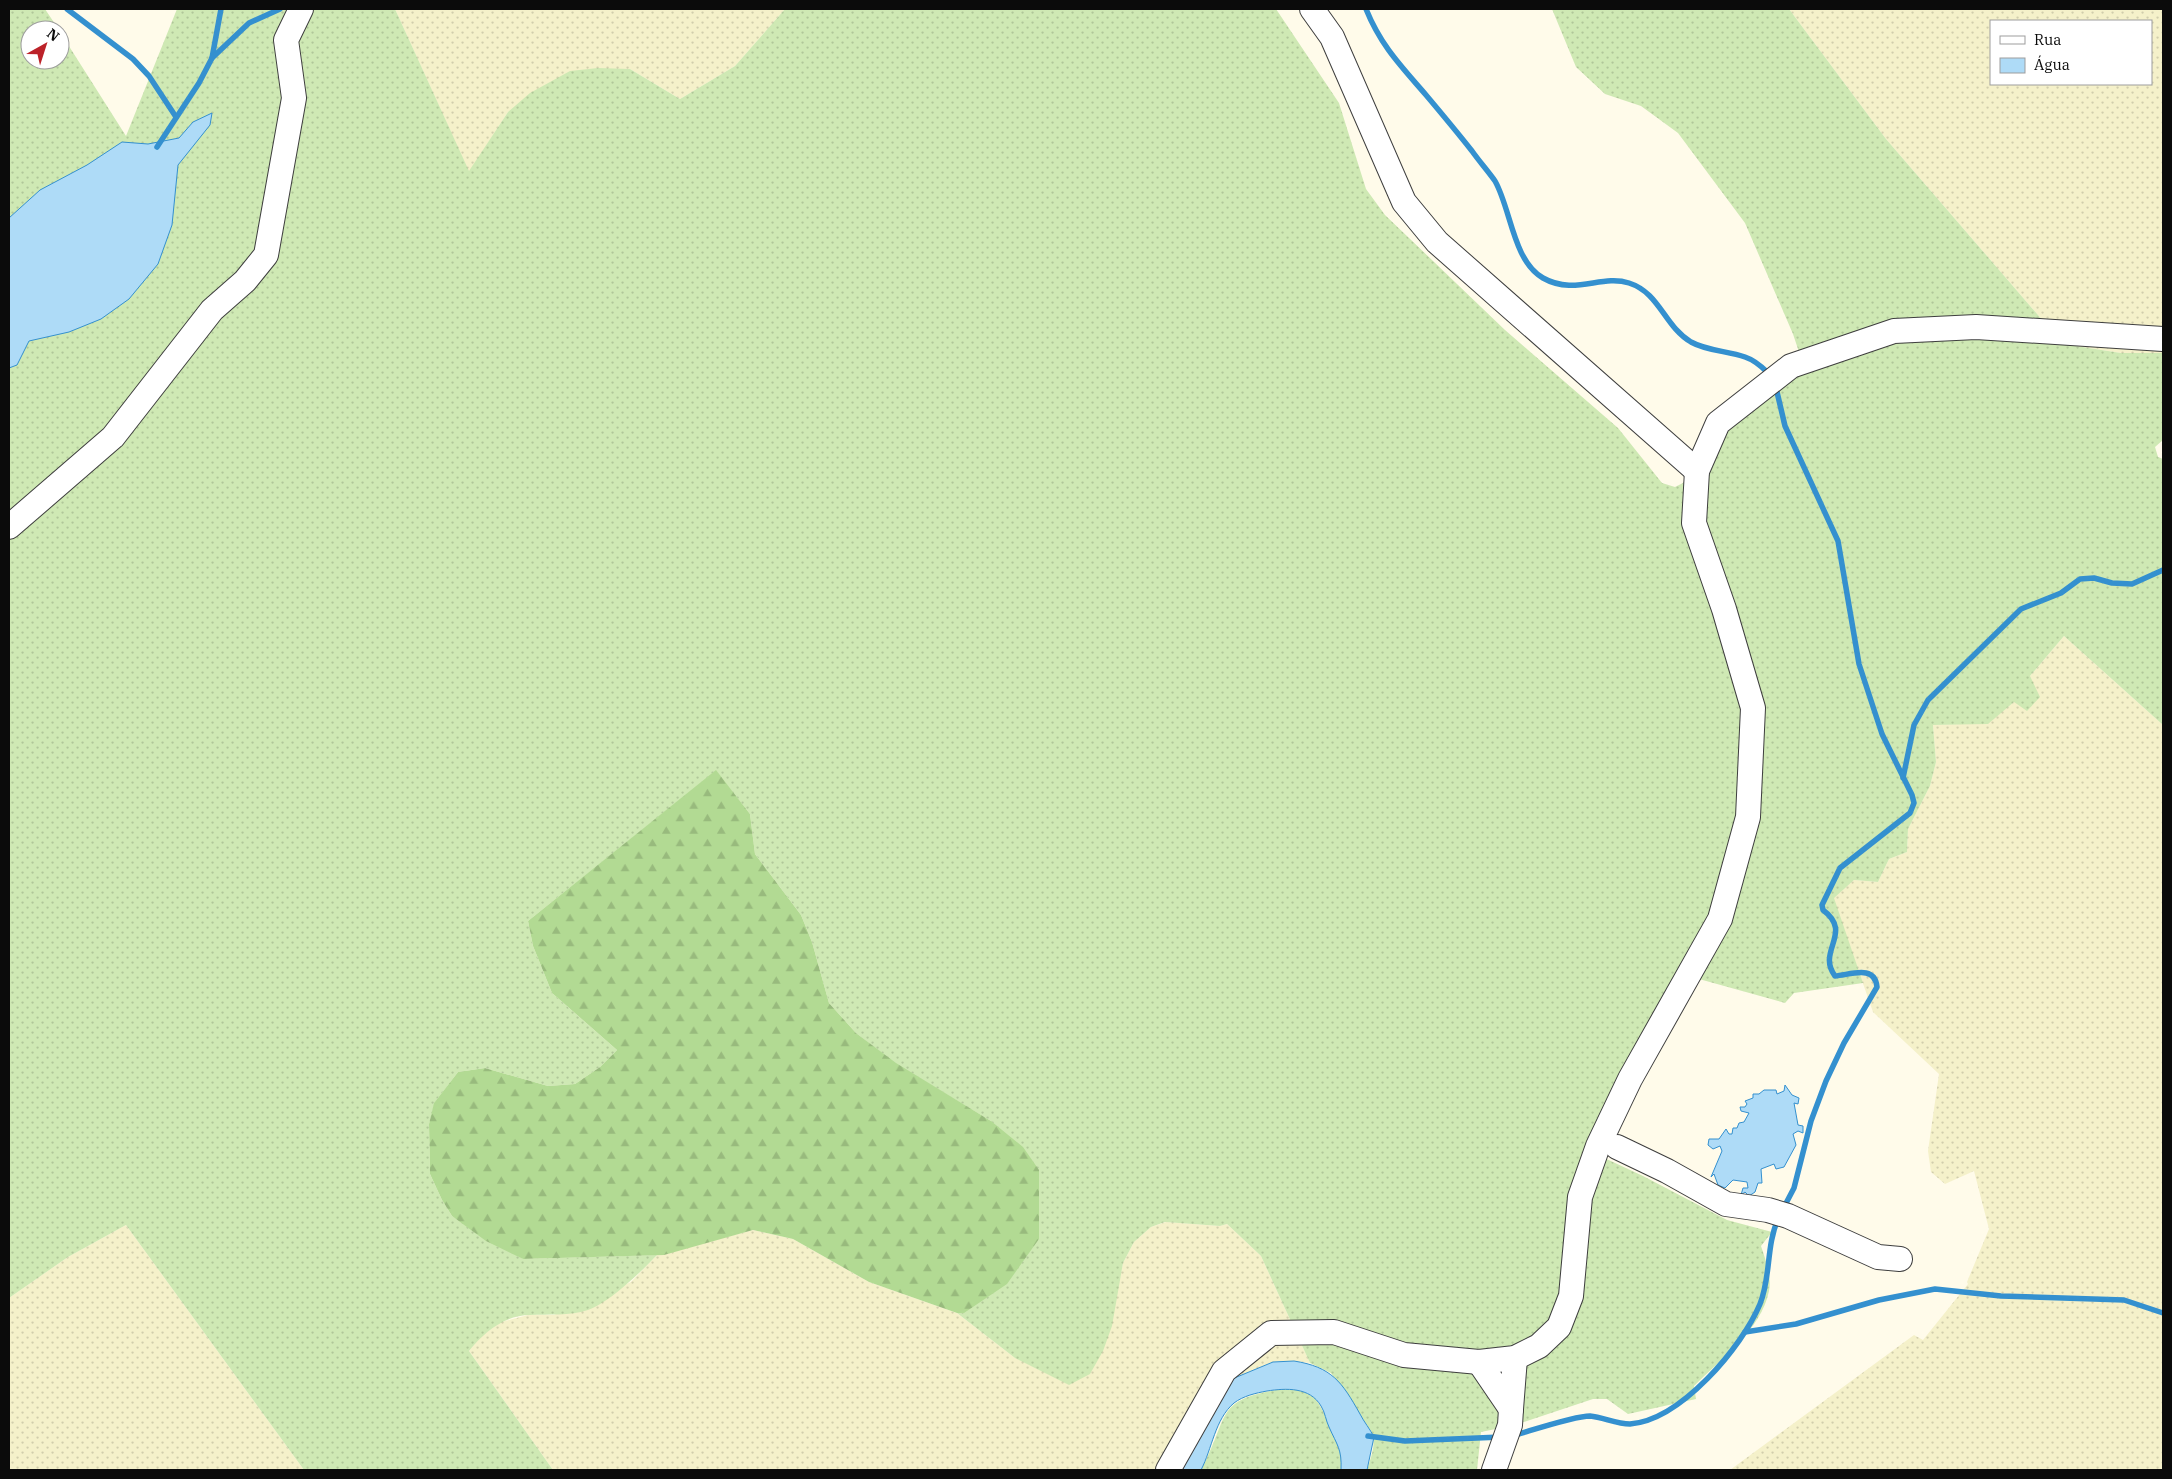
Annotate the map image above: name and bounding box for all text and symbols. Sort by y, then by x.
north arrow [20,20,70,70]
legend [1990,20,2152,85]
text: N [43,24,63,45]
text: Rua [2034,30,2061,49]
text: Água [2034,55,2070,74]

